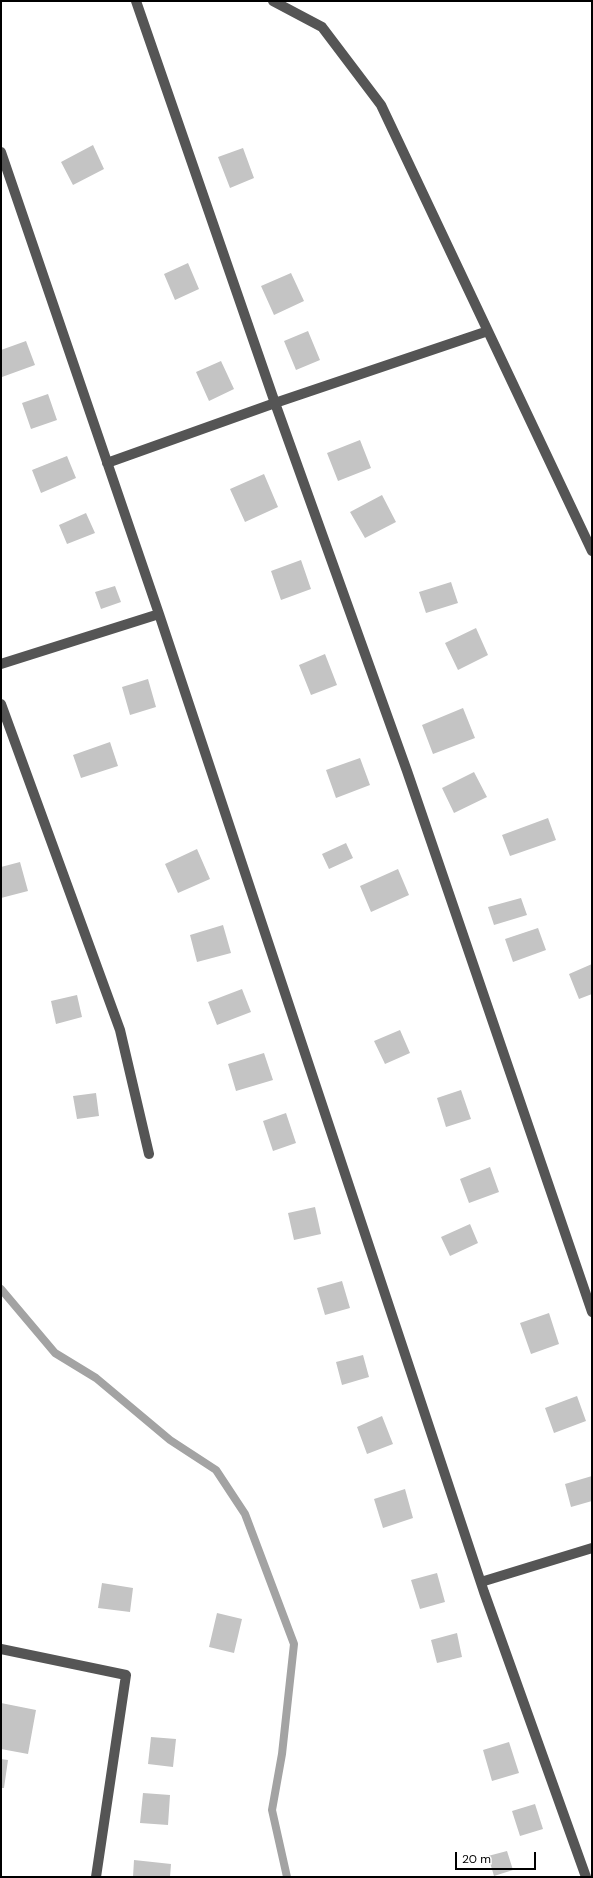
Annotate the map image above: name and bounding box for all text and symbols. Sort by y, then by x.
scale bar [457,1844,538,1870]
text: 20 m [462,1851,491,1867]

